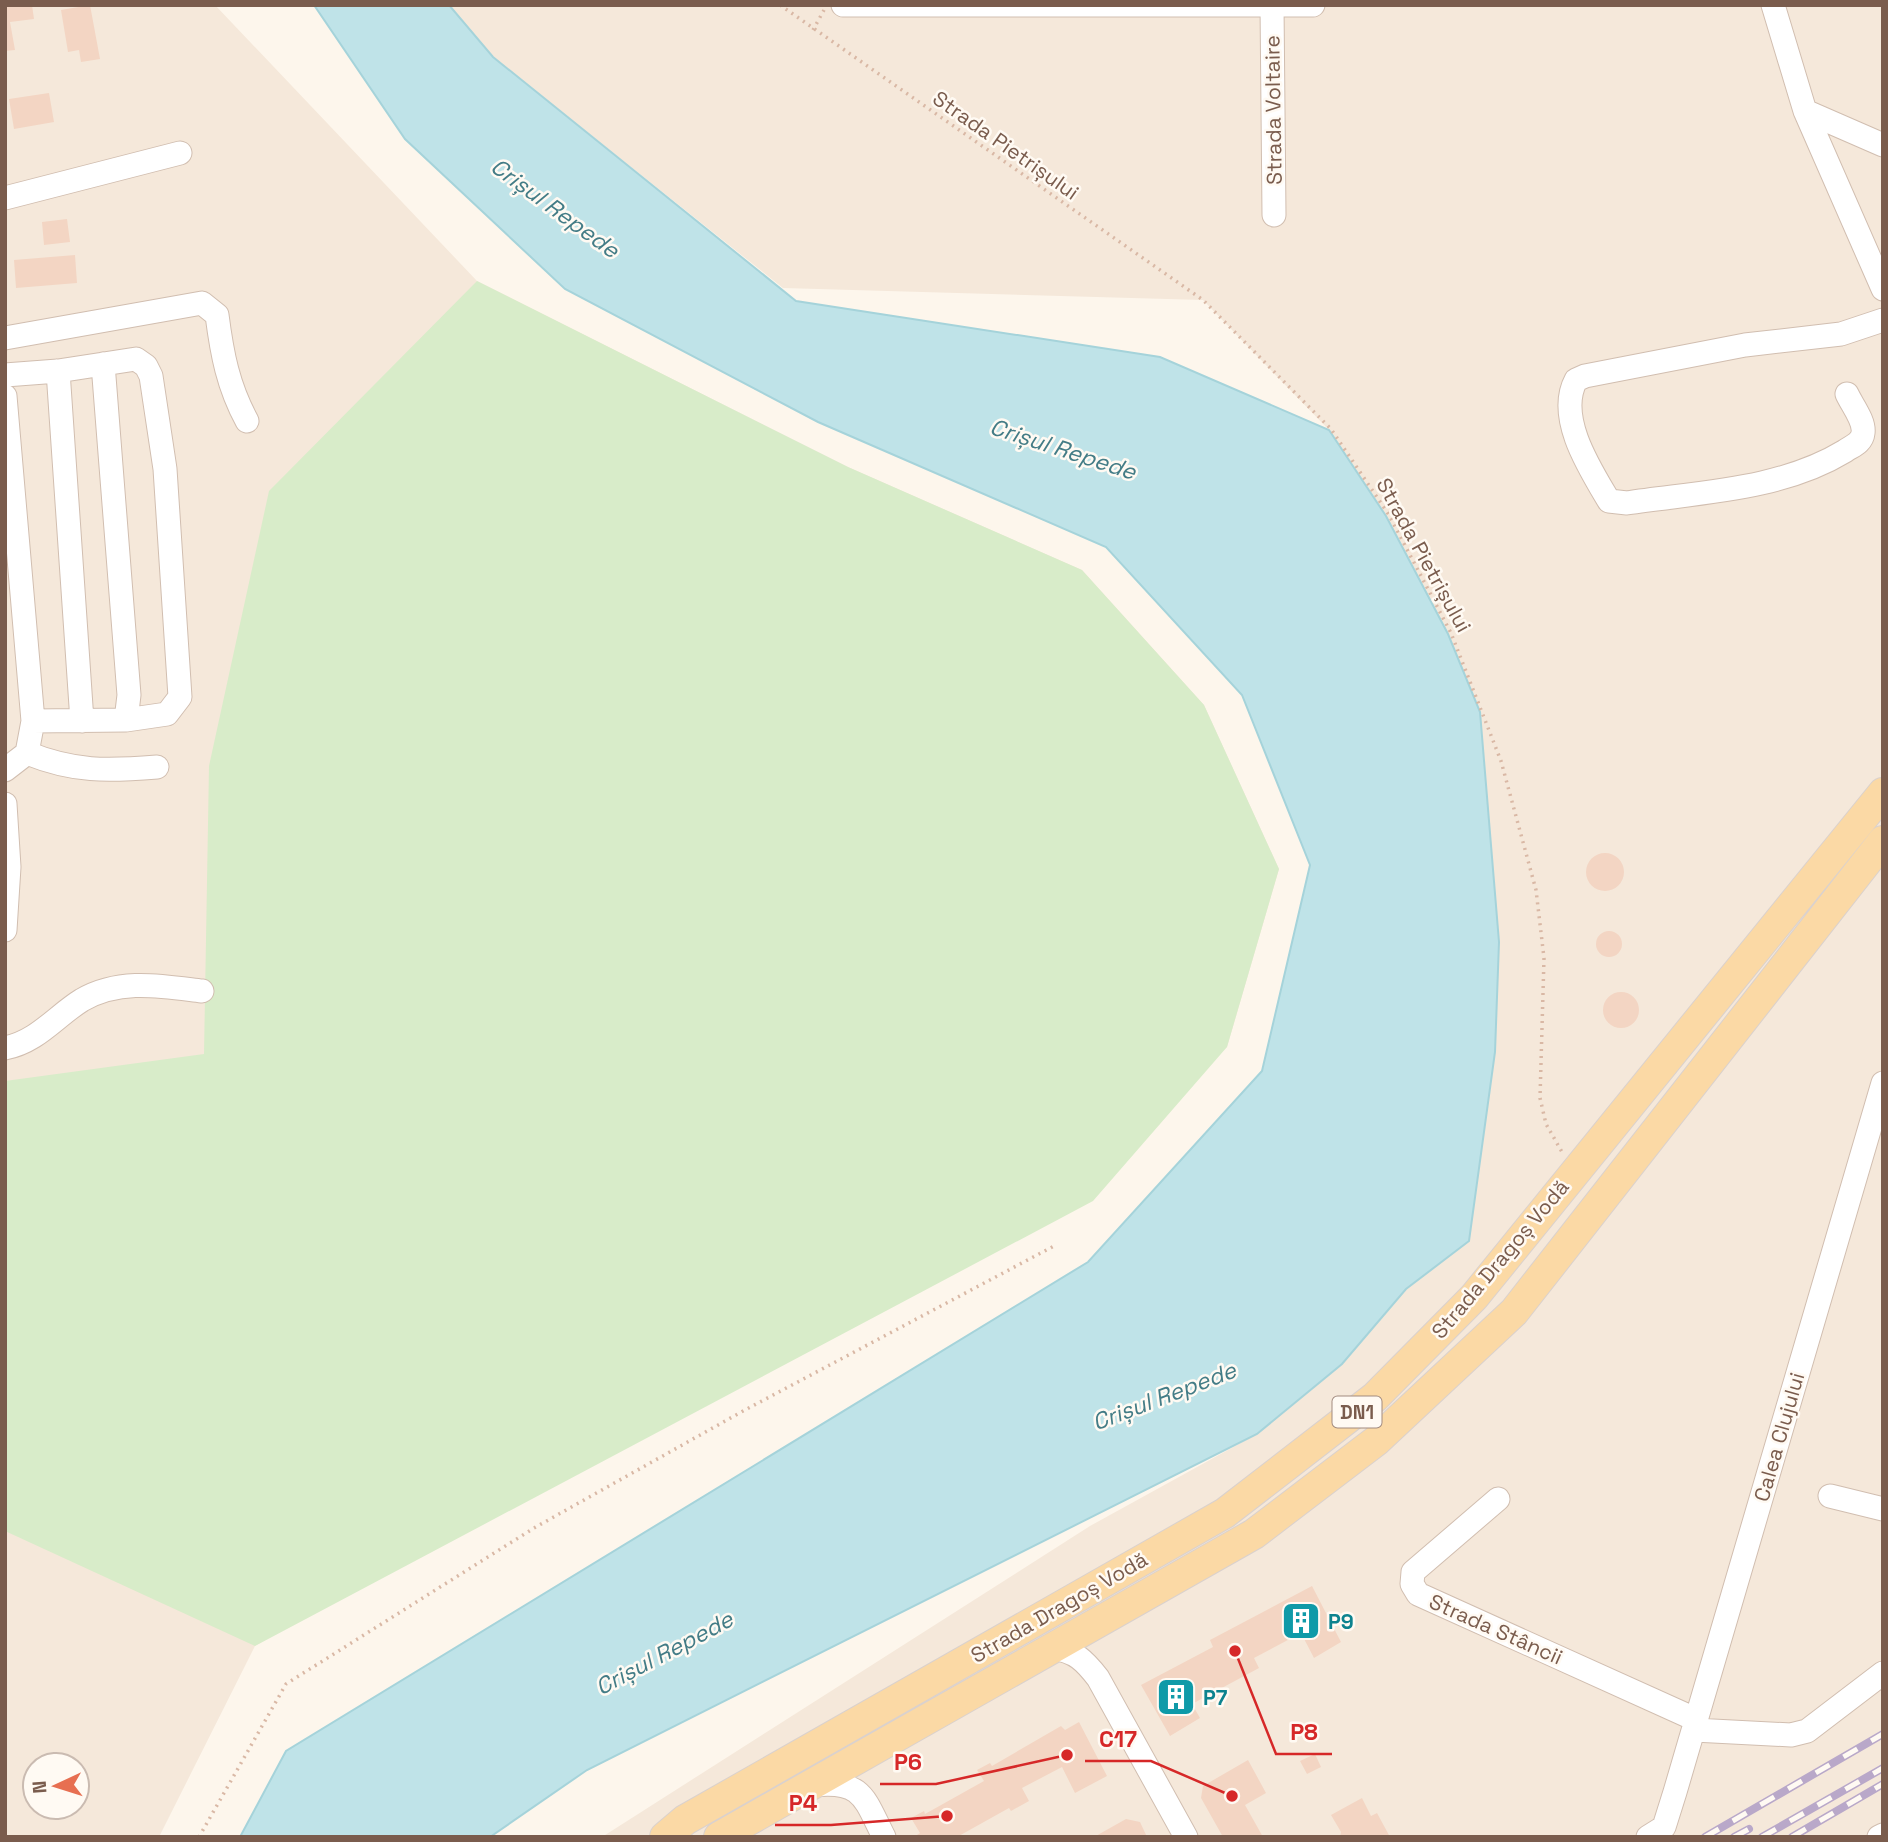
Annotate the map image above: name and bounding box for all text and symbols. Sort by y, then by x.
street label: Strada Voltaire [1258,35,1288,185]
street label: Strada Pietrișului [928,84,1084,206]
water label: Crișul Repede [485,151,626,266]
water label: Crișul Repede [986,411,1141,487]
street label: Strada Pietrișului [1370,473,1478,637]
street label: Strada Dragoș Vodă [1426,1174,1574,1344]
water label: Crișul Repede [1088,1354,1242,1437]
street label: Calea Clujului [1748,1369,1810,1505]
road number: DN1 [1332,1396,1382,1428]
street label: Strada Dragoș Vodă [966,1545,1152,1669]
street label: Strada Stâncii [1425,1588,1567,1670]
building icon: P9 [1280,1600,1322,1642]
water label: Crișul Repede [590,1603,739,1702]
place label: P9 [1328,1608,1354,1635]
building icon: P7 [1155,1676,1197,1718]
place label: P7 [1203,1684,1228,1711]
callout: P8 [1276,1710,1332,1754]
callout: C17 [1085,1717,1151,1761]
text: P8 [1290,1717,1318,1747]
text: C17 [1099,1724,1137,1754]
callout: P6 [880,1740,936,1784]
text: P6 [894,1747,922,1777]
north arrow [21,1751,91,1821]
text: N [27,1780,52,1794]
callout: P4 [775,1781,831,1825]
text: P4 [789,1788,818,1818]

